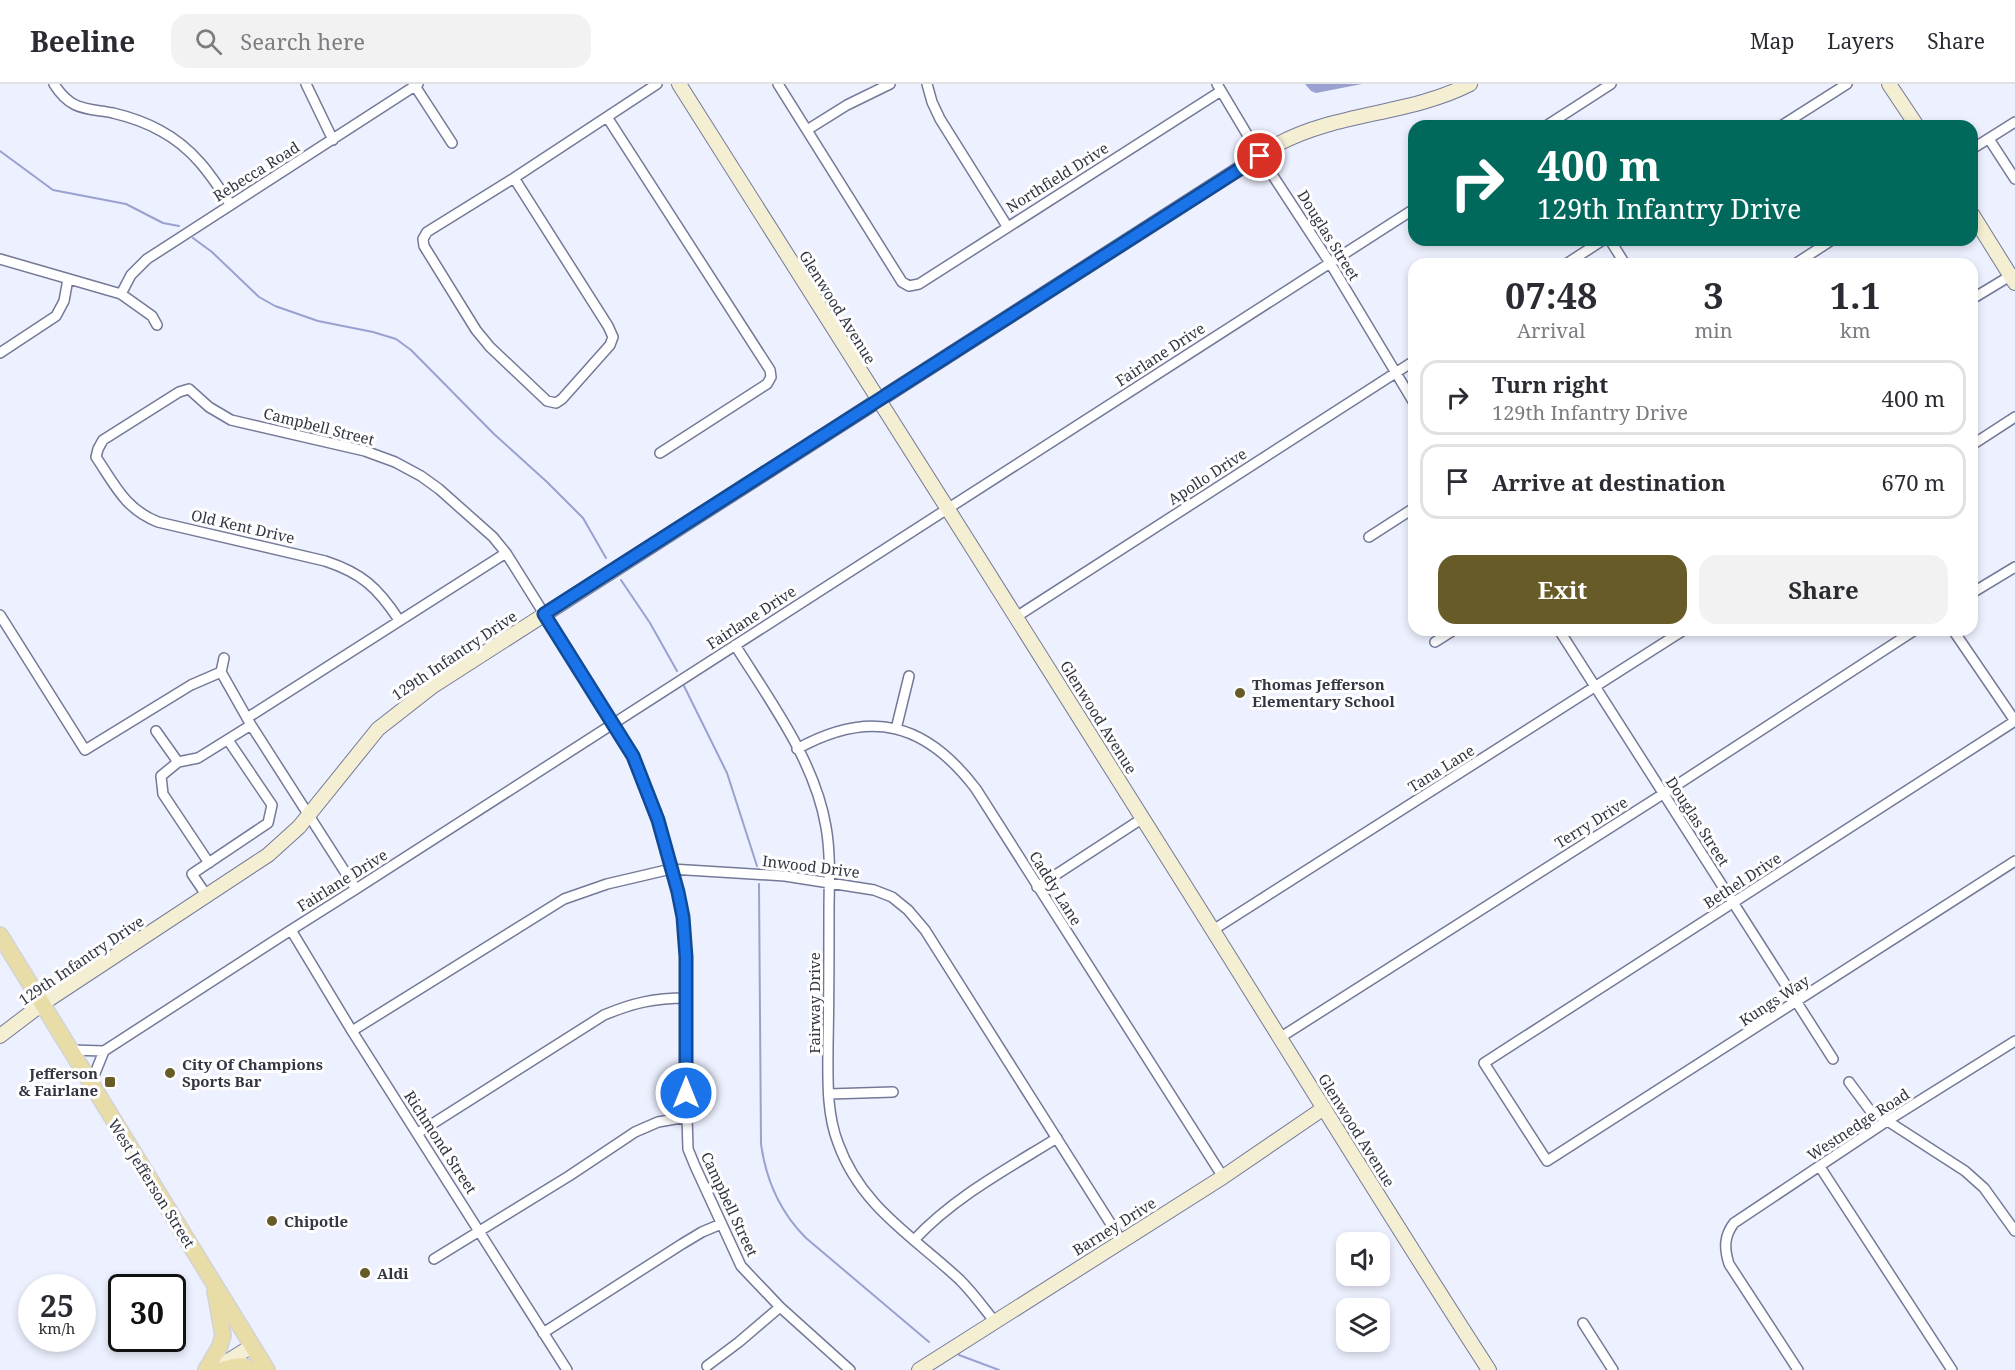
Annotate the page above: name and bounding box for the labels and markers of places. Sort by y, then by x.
pin [1234,130,1285,181]
place label: Thomas Jefferson Elementary School [1252,674,1396,711]
marker: Thomas Jefferson Elementary School [1233,686,1247,700]
place label: City Of Champions Sports Bar [182,1054,323,1091]
place label: Jefferson & Fairlane [18,1063,98,1100]
marker: City Of Champions Sports Bar [163,1066,177,1080]
marker: Jefferson & Fairlane [103,1075,117,1089]
place label: Chipotle [284,1211,348,1231]
marker: Chipotle [265,1214,279,1228]
place label: Aldi [377,1263,409,1283]
marker: Aldi [358,1266,372,1280]

